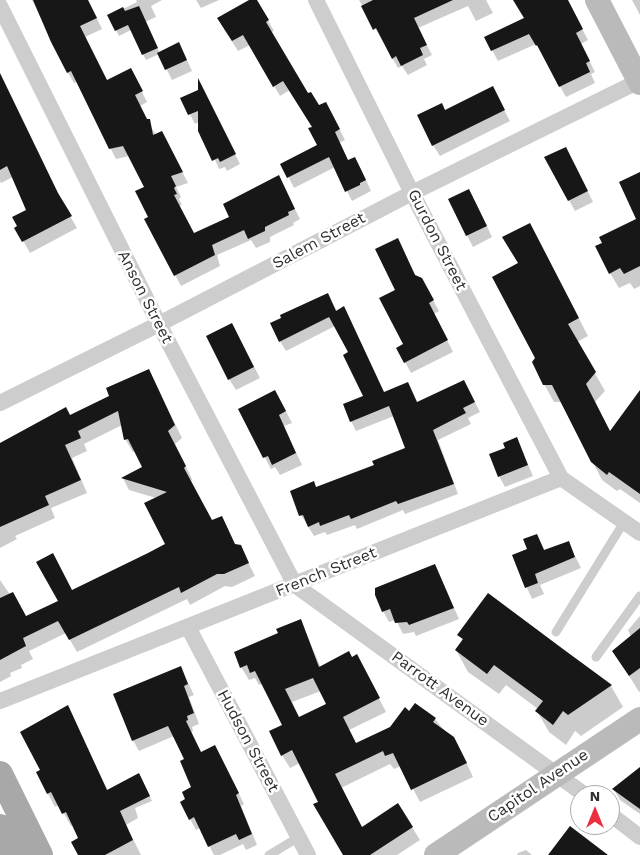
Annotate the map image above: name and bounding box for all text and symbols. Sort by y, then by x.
street label: Gurdon Street [403,186,471,294]
street label: Salem Street [269,209,369,273]
street label: Anson Street [113,247,177,347]
street label: French Street [273,543,379,601]
street label: Parrott Avenue [388,647,492,731]
street label: Hudson Street [213,687,283,795]
street label: Capitol Avenue [484,745,592,827]
north arrow [570,785,620,835]
text: N [590,788,600,804]

